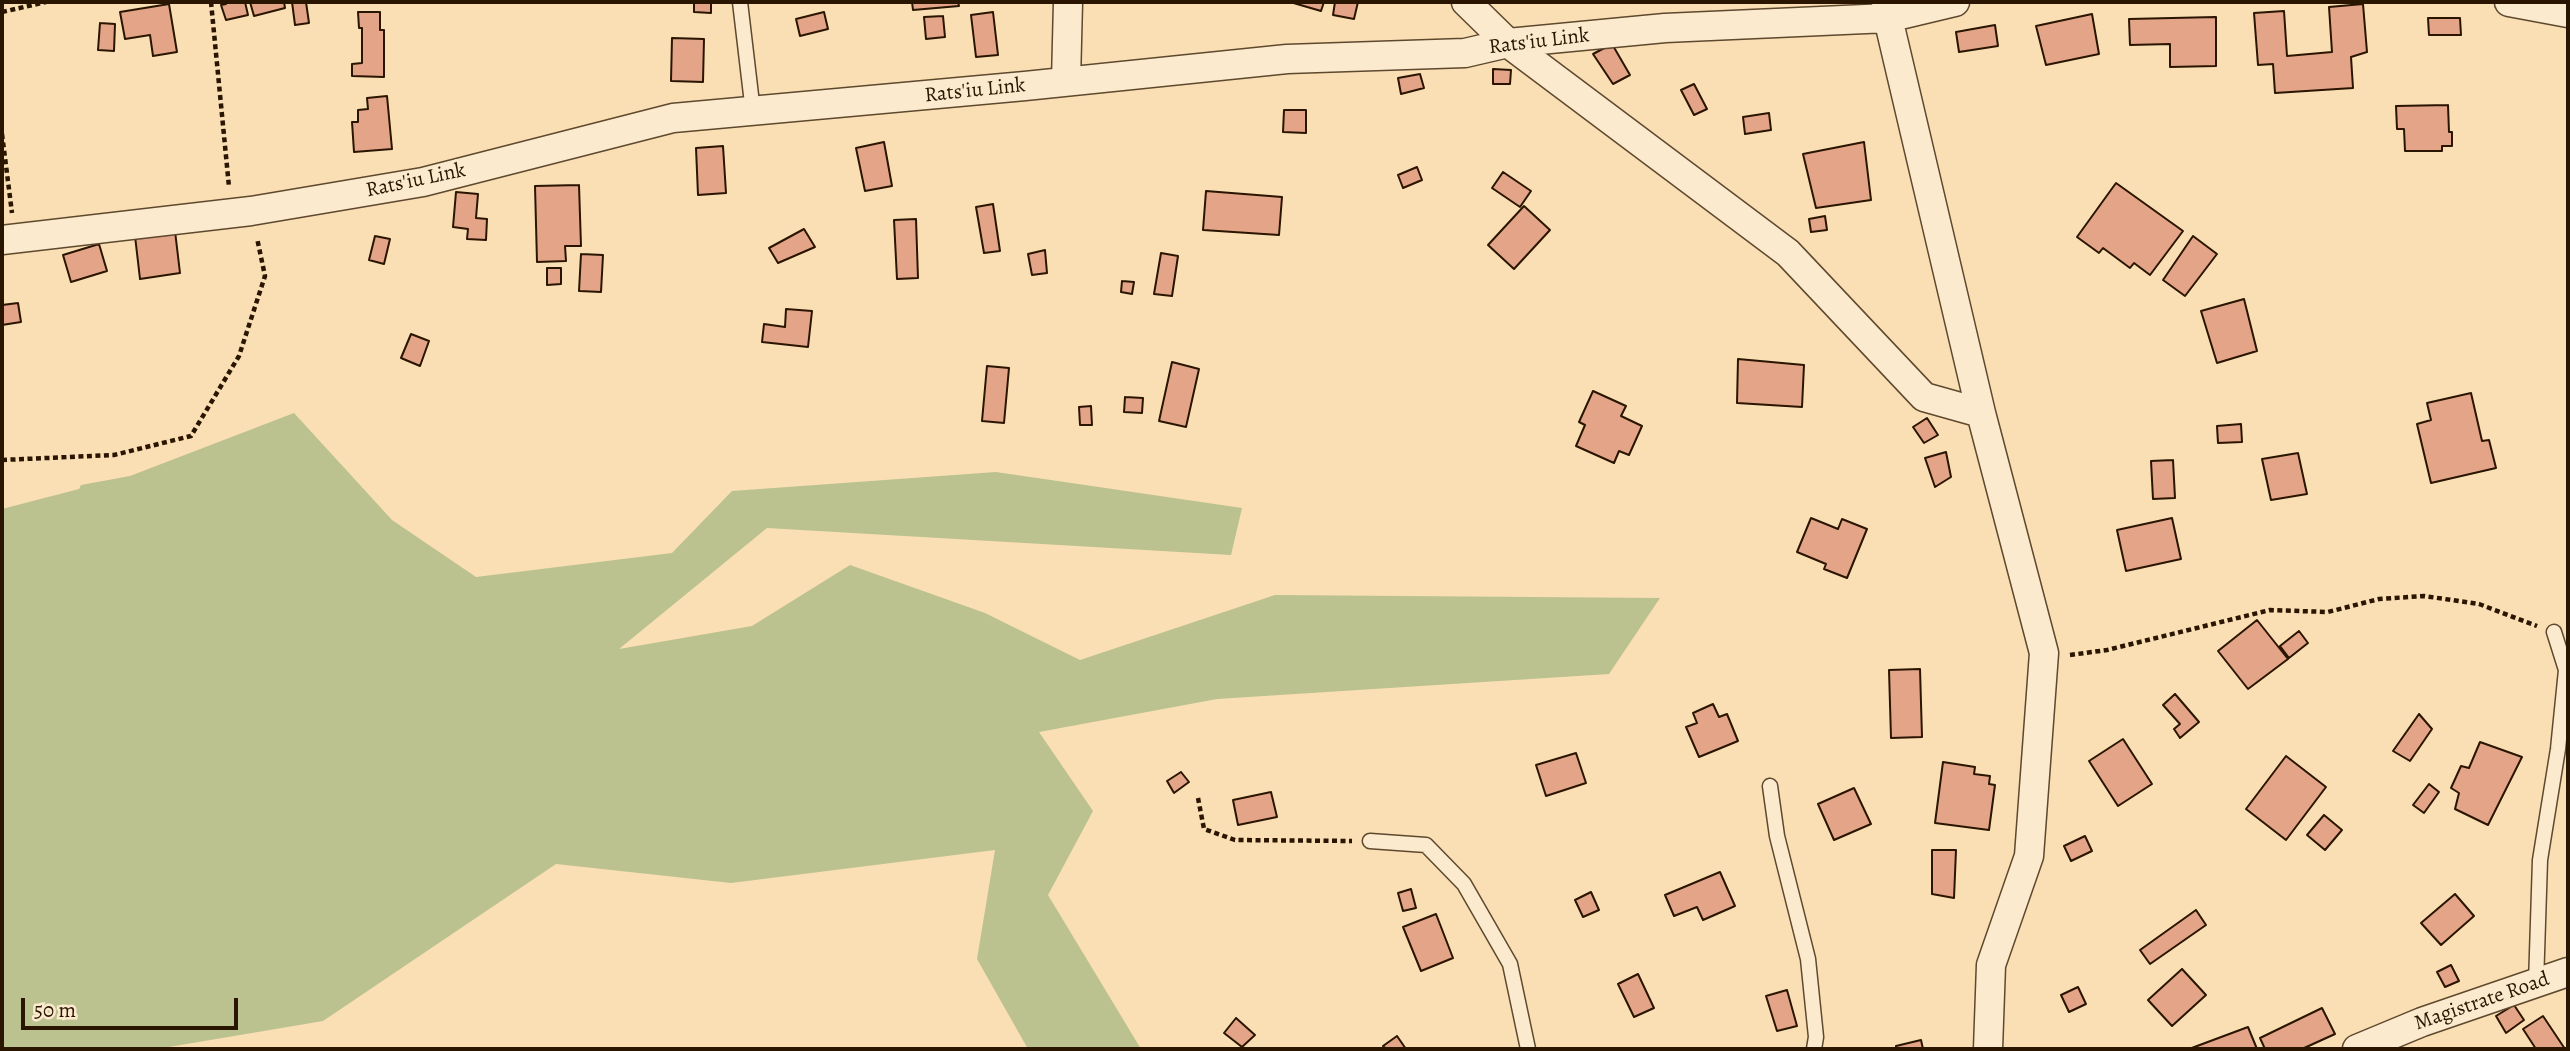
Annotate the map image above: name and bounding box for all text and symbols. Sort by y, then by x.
street label: Rats'iu Link [1487,23,1591,61]
street label: Rats'iu Link [923,73,1027,109]
street label: Rats'iu Link [364,158,468,204]
street label: Magistrate Road [2411,967,2553,1037]
scale bar [24,984,242,1028]
text: 50 m [34,996,76,1024]

